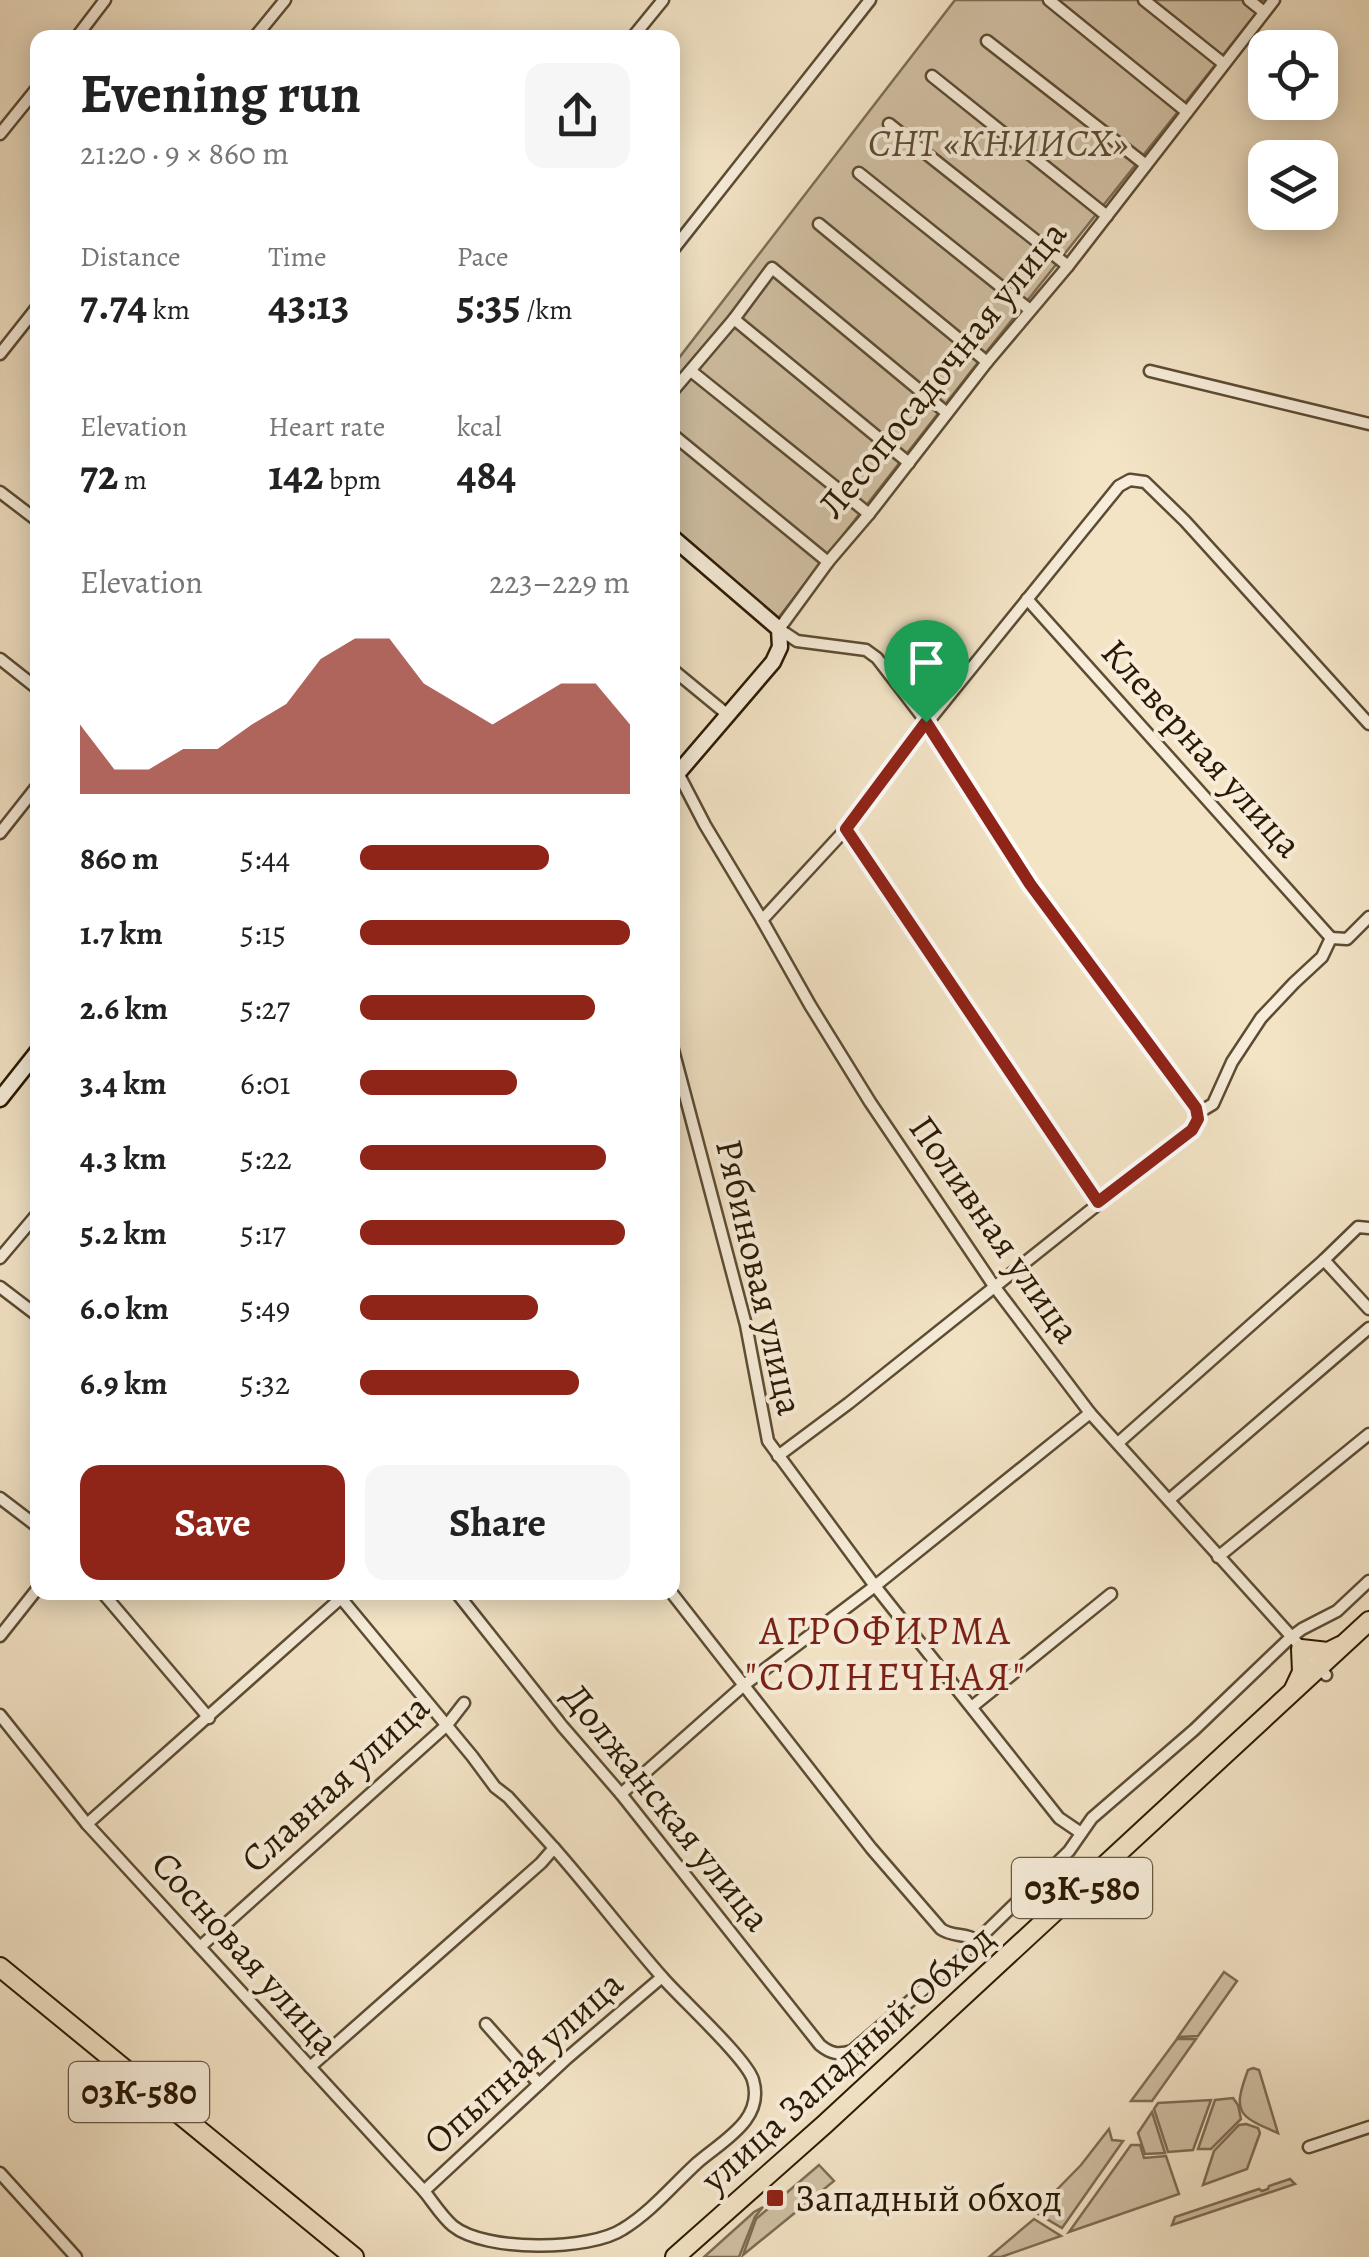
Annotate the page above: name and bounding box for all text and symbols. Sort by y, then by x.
map controls [1248,30,1338,230]
button: locate [1248,30,1338,120]
text: Evening run [80,56,361,131]
button: share [525,63,630,168]
park label: СНТ «КНИИСХ» [868,117,1128,169]
text: 21:20 · 9 × 860 m [80,131,289,175]
button: layers [1248,140,1338,230]
street label: Лесопосадочная улица [806,209,1079,529]
text: Distance [80,238,180,276]
text: Time [268,238,327,276]
text: Pace [457,238,509,276]
text: 7.74 [80,276,147,333]
text: 43:13 [268,276,349,333]
text: 5:35 [457,276,521,333]
text: km [147,291,190,329]
text: /km [521,291,573,329]
text: Elevation [80,408,187,446]
text: Heart rate [268,408,385,446]
text: kcal [457,408,502,446]
text: 72 [80,446,118,503]
text: 142 [268,446,323,503]
text: 484 [457,446,516,503]
text: m [118,461,147,499]
text: bpm [323,461,381,499]
text: Elevation [80,560,203,604]
text: 223–229 m [489,560,630,604]
pin [884,620,969,723]
street label: Клеверная улица [1090,627,1315,869]
icon: arrive [899,635,954,690]
text: 860 m [80,836,159,880]
text: 5:44 [240,836,290,880]
text: 1.7 km [80,911,163,955]
text: 5:15 [240,911,286,955]
text: 2.6 km [80,986,168,1030]
text: 5:27 [240,986,290,1030]
text: 3.4 km [80,1061,167,1105]
text: 6:01 [240,1061,290,1105]
street label: Поливная улица [897,1105,1093,1354]
street label: Рябиновая улица [703,1134,817,1420]
text: 4.3 km [80,1136,167,1180]
text: 5:22 [240,1136,292,1180]
text: 5.2 km [80,1211,167,1255]
text: 5:17 [240,1211,286,1255]
text: 6.0 km [80,1286,169,1330]
text: 5:49 [240,1286,290,1330]
text: 6.9 km [80,1361,168,1405]
text: 5:32 [240,1361,290,1405]
button: Save [80,1465,345,1580]
button: Share [365,1465,630,1580]
district label: АГРОФИРМА "СОЛНЕЧНАЯ" [745,1603,1027,1704]
street label: Должанская улица [551,1672,784,1943]
street label: Славная улица [229,1682,441,1884]
street label: Сосновая улица [140,1840,352,2067]
road number: 03К-580 [1012,1858,1152,1918]
street label: улица Западный Обход [688,1912,1005,2205]
street label: Опытная улица [412,1958,635,2166]
road number: 03К-580 [69,2062,209,2122]
place label: Западный обход [795,2172,1062,2224]
marker: Западный обход [764,2187,786,2209]

